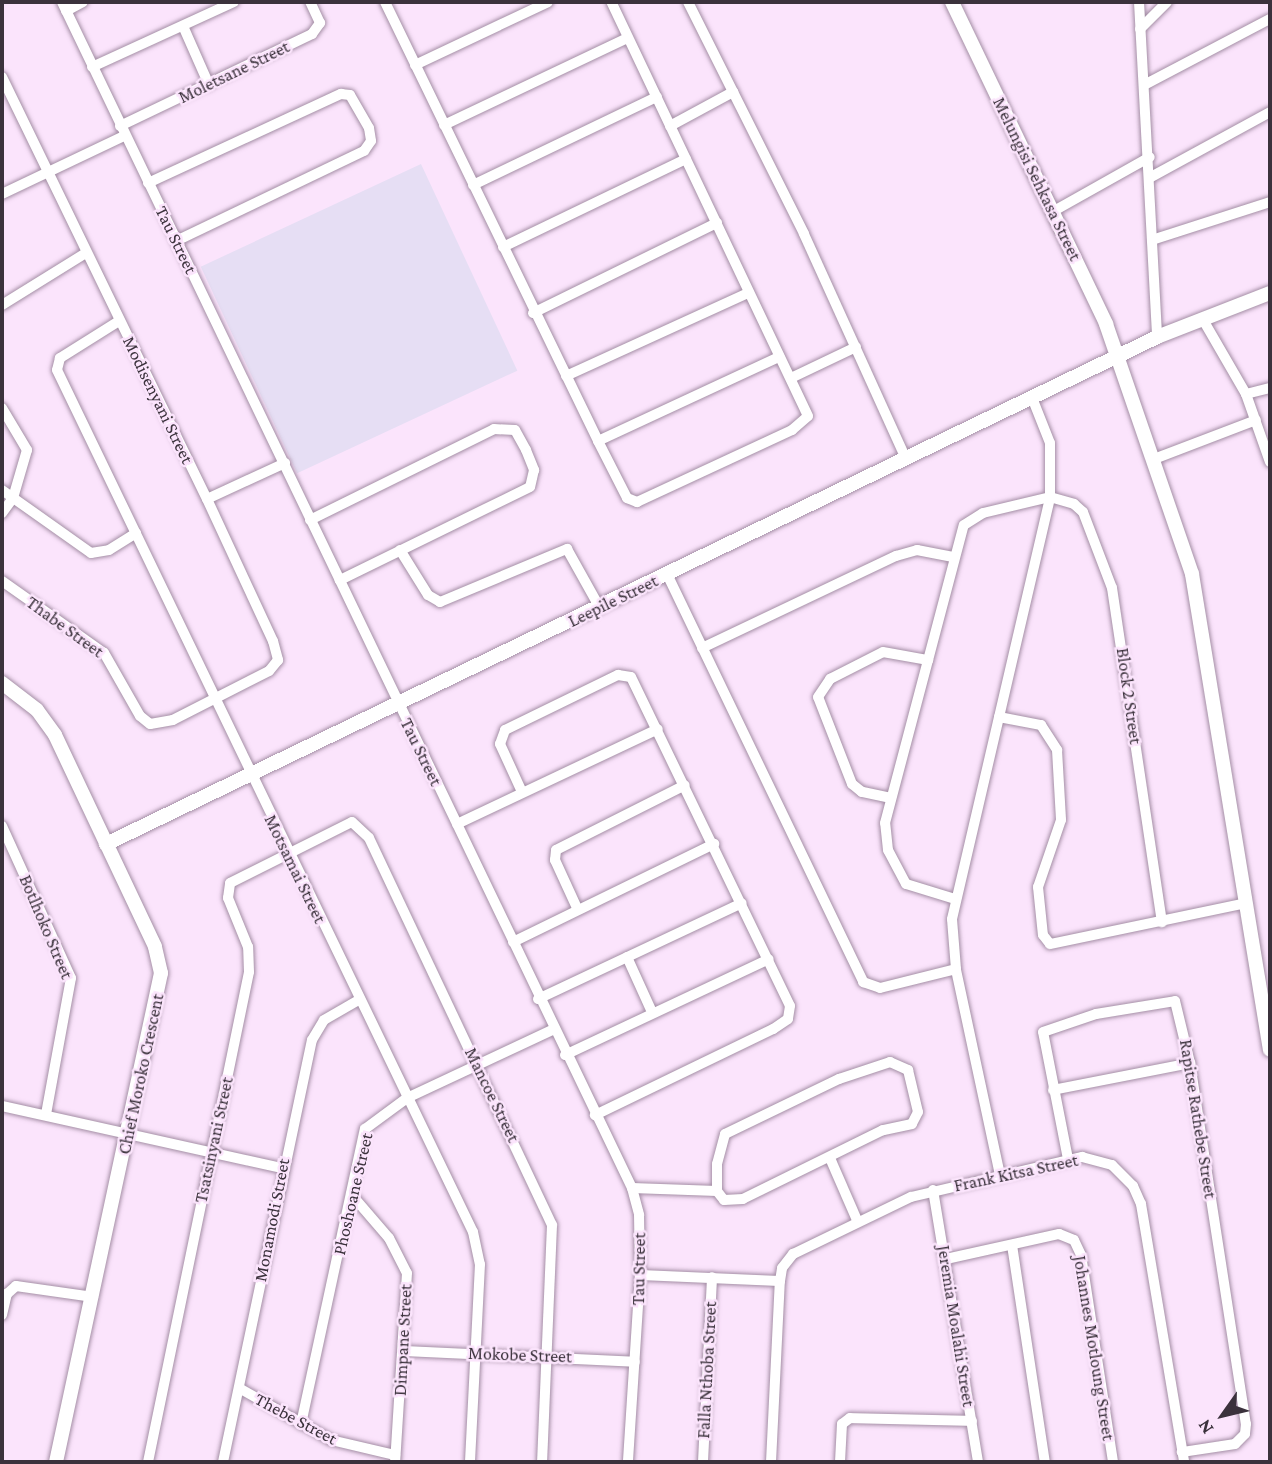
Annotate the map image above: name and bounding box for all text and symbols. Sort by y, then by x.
street label: Moletsane Street [175,36,293,108]
street label: Melungisi Sehkasa Street [988,94,1086,264]
street label: Tau Street [150,203,202,277]
street label: Modisenyani Street [118,333,198,467]
street label: Leepile Street [565,570,661,632]
street label: Thabe Street [22,592,108,662]
street label: Block 2 Street [1112,646,1146,746]
street label: Tau Street [395,715,447,789]
street label: Motsamai Street [259,811,331,927]
street label: Botlhoko Street [14,872,78,982]
street label: Chief Moroko Crescent [113,992,169,1156]
street label: Rapitse Rathebe Street [1175,1038,1221,1200]
street label: Mancoe Street [460,1044,524,1146]
street label: Tsatsinyani Street [190,1075,238,1205]
street label: Phoshoane Street [328,1131,378,1257]
street label: Frank Kitsa Street [952,1149,1080,1197]
street label: Monamodi Street [249,1157,295,1283]
street label: Tau Street [628,1233,650,1305]
street label: Jeremia Moalahi Street [933,1244,979,1408]
street label: Johannes Motloung Street [1069,1254,1119,1442]
street label: Dimpane Street [389,1283,417,1397]
street label: Falla Nthoba Street [693,1301,721,1439]
street label: Mokobe Street [468,1342,572,1368]
north arrow [1188,1380,1258,1450]
street label: Thebe Street [251,1388,341,1450]
text: N [1193,1416,1218,1438]

